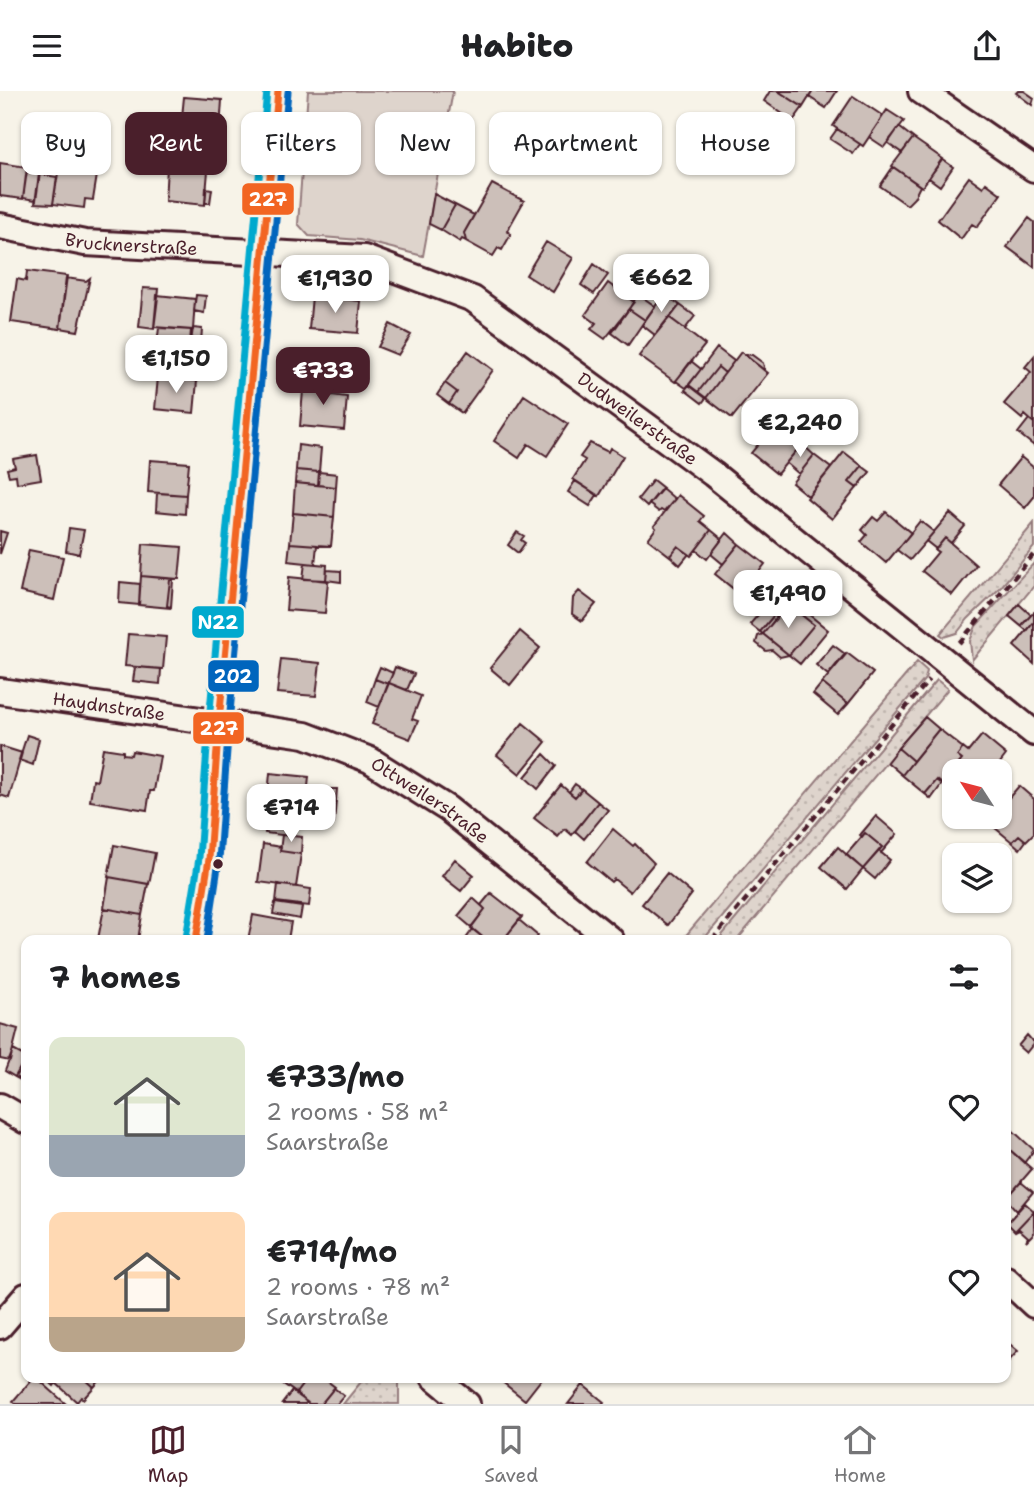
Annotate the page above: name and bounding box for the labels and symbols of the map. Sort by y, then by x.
line badge: 227 [241,182,295,216]
text: 227 [249,187,287,212]
street label: Brucknerstraße [63,227,198,261]
pin: €1,930 [278,255,392,315]
pin: €662 [620,255,702,314]
pin: €1,150 [119,335,233,395]
pin: €733 [282,347,364,407]
street label: Dudweilerstraße [572,367,702,471]
pin: €2,240 [743,399,857,459]
pin: €1,490 [731,571,845,630]
line badge: N22 [191,605,245,639]
text: N22 [198,610,238,635]
line badge: 202 [207,659,260,693]
text: 202 [214,664,252,689]
street label: Haydnstraße [51,687,167,727]
line badge: 227 [192,711,245,745]
text: 227 [200,716,238,741]
street label: Ottweilerstraße [366,751,494,849]
north arrow [942,759,1012,829]
pin: €714 [250,785,332,844]
unlabelled marker [211,857,225,871]

